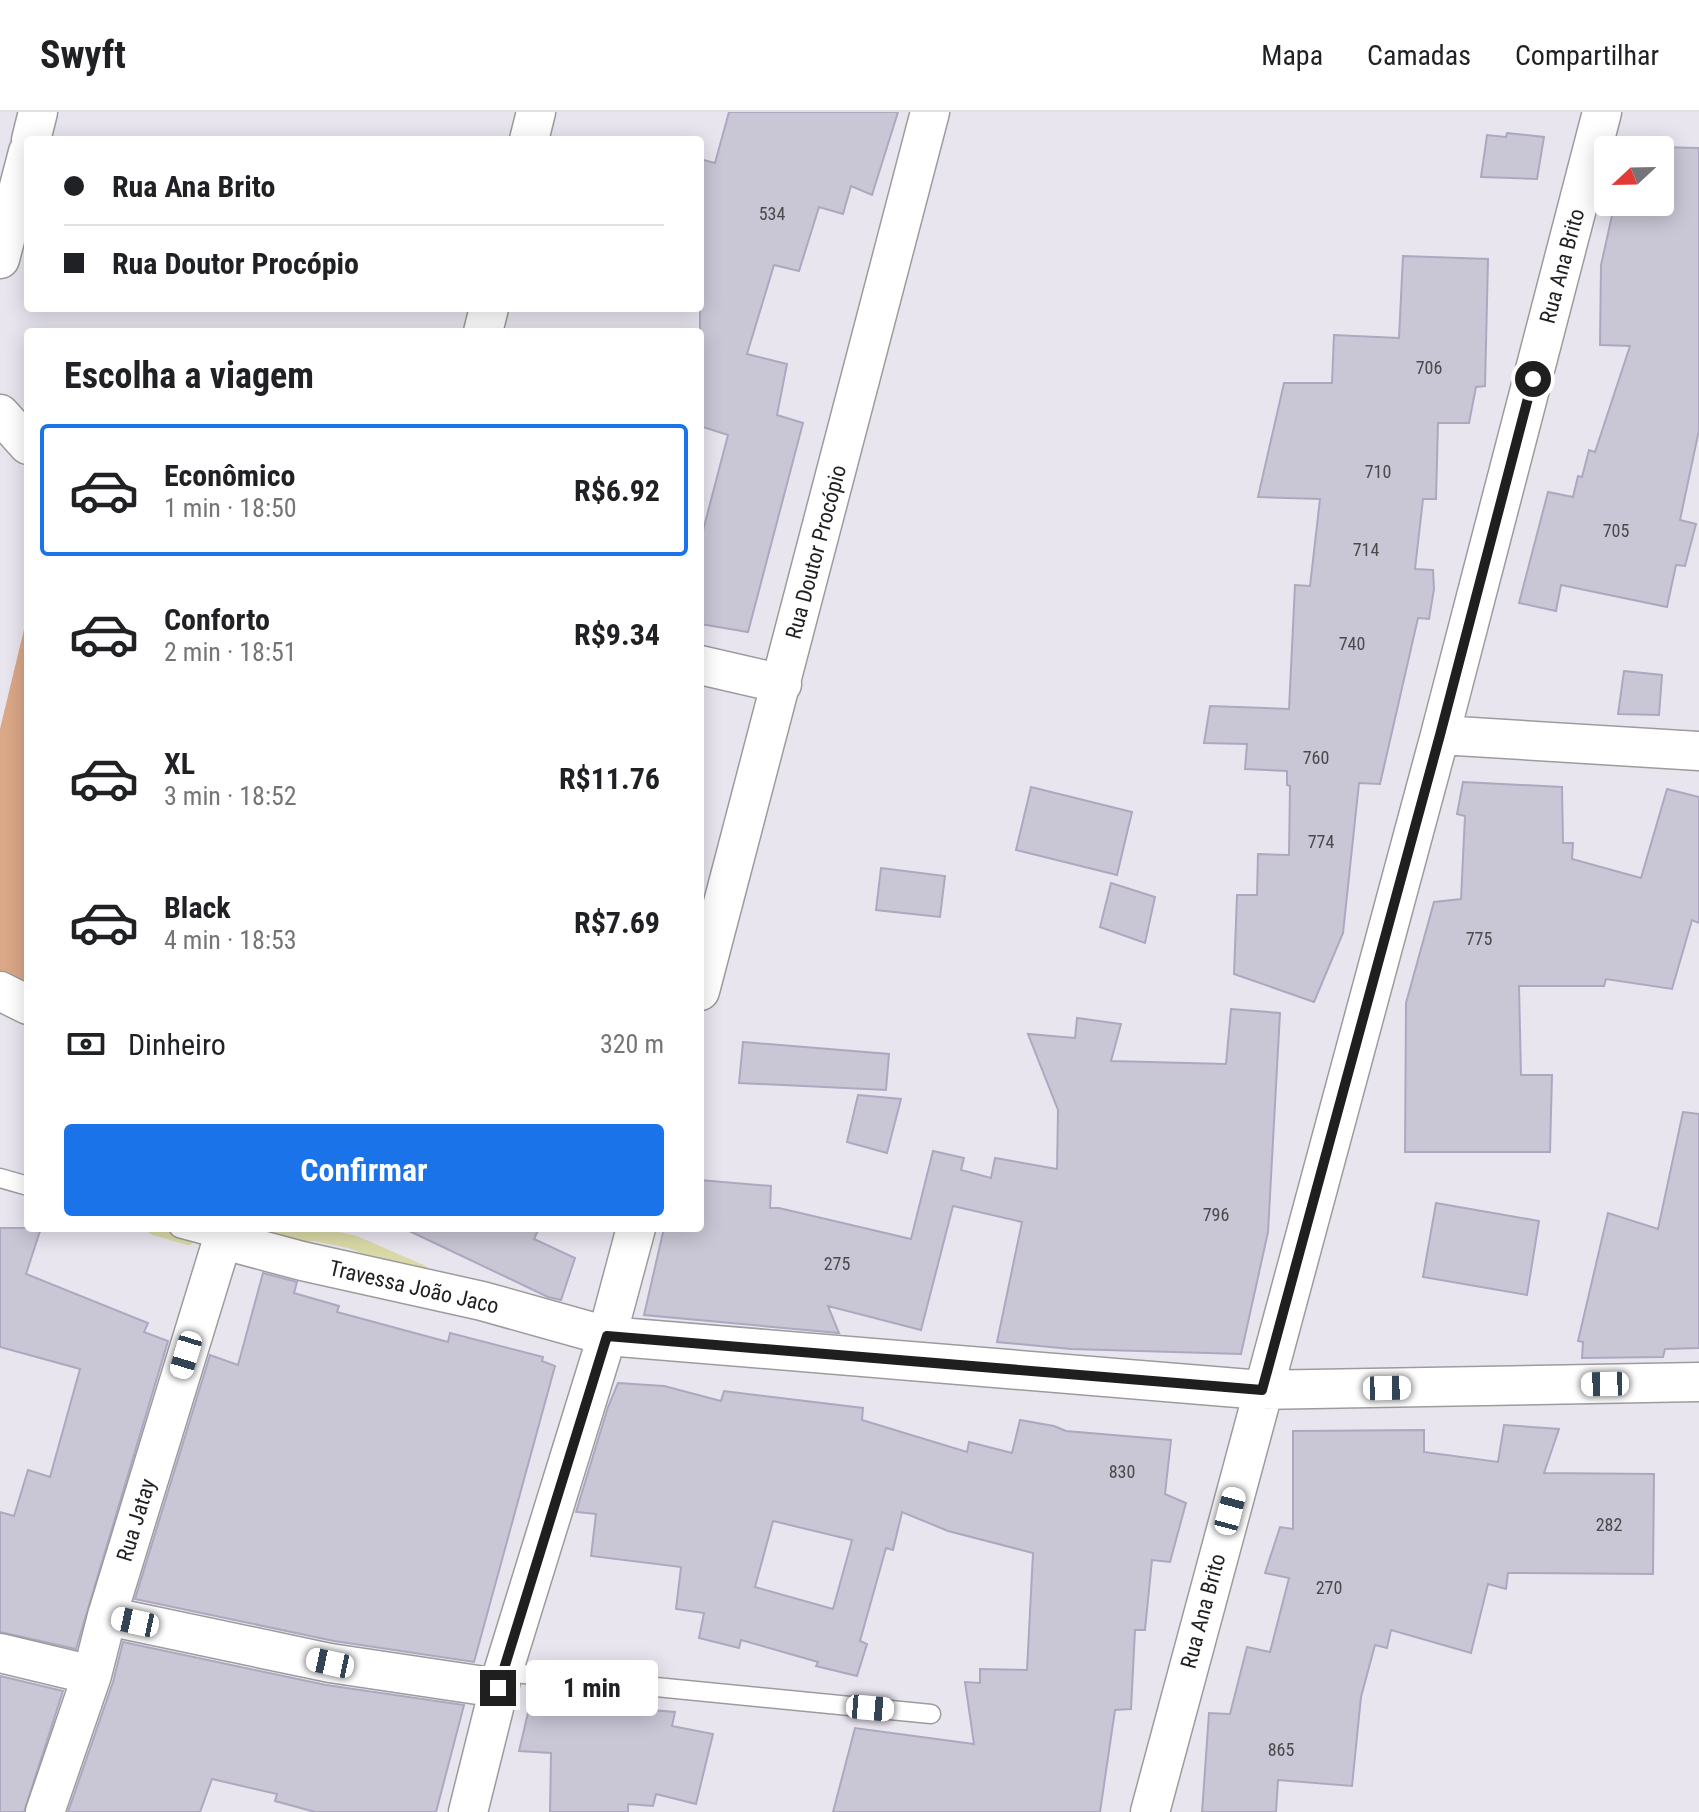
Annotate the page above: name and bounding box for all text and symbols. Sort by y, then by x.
text: Swyft [40,33,126,77]
text: Mapa [1261,39,1323,72]
text: Camadas [1367,39,1471,72]
text: Compartilhar [1515,39,1659,72]
north arrow [1594,136,1674,216]
map controls [1594,136,1674,216]
text: Rua Ana Brito [112,169,275,204]
house number: 534 [759,203,785,224]
street label: Rua Ana Brito [1535,206,1589,326]
text: Rua Doutor Procópio [112,246,359,281]
text: Escolha a viagem [64,355,314,397]
house number: 706 [1416,357,1442,378]
route start [1515,361,1551,397]
icon: car [68,454,140,526]
text: Econômico [164,458,295,493]
house number: 710 [1365,461,1391,482]
street label: Rua Doutor Procópio [781,462,851,642]
text: R$6.92 [574,473,660,508]
text: 1 min · 18:50 [164,493,297,523]
house number: 705 [1603,520,1629,541]
house number: 714 [1353,539,1379,560]
icon: car [68,598,140,670]
text: Conforto [164,602,270,637]
text: R$9.34 [574,617,660,652]
house number: 740 [1339,633,1365,654]
text: 2 min · 18:51 [164,637,297,667]
icon: car [68,742,140,814]
text: XL [164,746,195,781]
house number: 760 [1303,747,1329,768]
text: R$11.76 [559,761,660,796]
text: 3 min · 18:52 [164,781,297,811]
house number: 774 [1308,831,1334,852]
icon: car [68,886,140,958]
text: Black [164,890,231,925]
text: R$7.69 [574,905,660,940]
text: 4 min · 18:53 [164,925,297,955]
house number: 775 [1466,928,1492,949]
icon: cash [64,1022,108,1066]
text: Dinheiro [128,1027,226,1062]
text: 320 m [600,1029,664,1059]
button: Confirmar [64,1124,664,1216]
house number: 796 [1203,1204,1229,1225]
house number: 275 [824,1253,850,1274]
street label: Travessa João Jaco [327,1255,501,1319]
car [168,1329,204,1381]
car [1581,1372,1629,1396]
car [1363,1376,1411,1400]
house number: 830 [1109,1461,1135,1482]
street label: Rua Jatay [112,1476,160,1564]
car [1212,1485,1248,1537]
house number: 282 [1596,1514,1622,1535]
street label: Rua Ana Brito [1176,1551,1230,1671]
house number: 270 [1316,1577,1342,1598]
car [109,1605,161,1639]
car [304,1646,356,1680]
callout: 1 min [526,1660,658,1716]
route end [480,1670,516,1706]
text: 1 min [563,1673,621,1703]
car [845,1694,895,1722]
house number: 865 [1268,1739,1294,1760]

